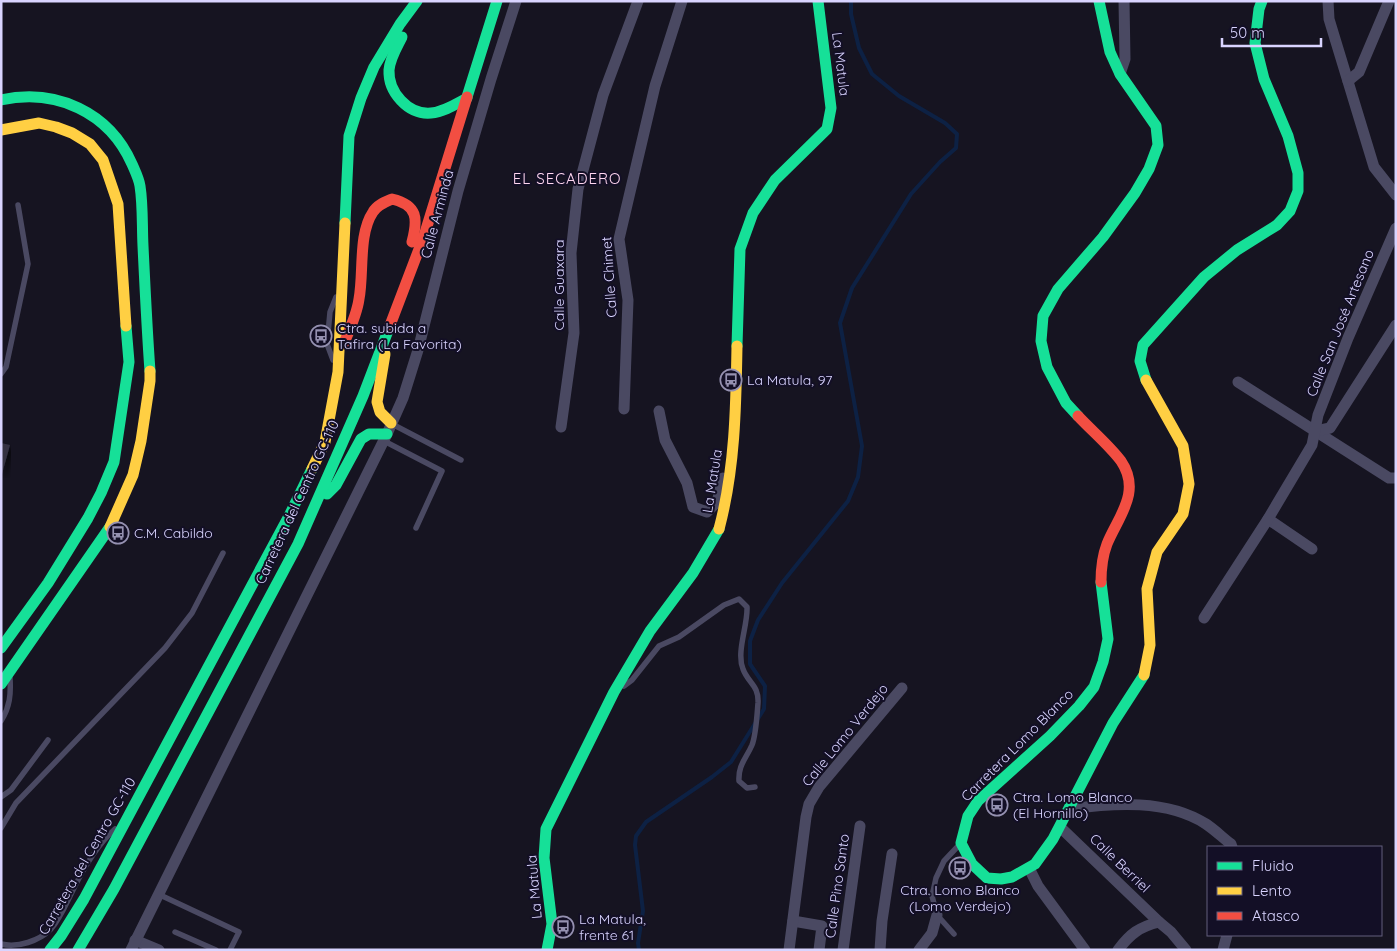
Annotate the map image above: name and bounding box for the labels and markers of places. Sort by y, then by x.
place label: Ctra. subida a Tafira (La Favorita) [337,319,462,353]
bus stop icon: Ctra. subida a Tafira (La Favorita) [309,324,333,348]
bus stop icon: La Matula, 97 [719,368,743,392]
place label: La Matula, 97 [747,371,832,389]
bus stop icon: C.M. Cabildo [106,521,130,545]
place label: C.M. Cabildo [134,524,213,542]
place label: Ctra. Lomo Blanco (El Hornillo) [1013,788,1132,822]
bus stop icon: Ctra. Lomo Blanco (El Hornillo) [985,793,1009,817]
bus stop icon: Ctra. Lomo Blanco (Lomo Verdejo) [948,856,972,880]
place label: Ctra. Lomo Blanco (Lomo Verdejo) [900,881,1020,915]
place label: La Matula, frente 61 [579,910,646,944]
bus stop icon: La Matula, frente 61 [551,915,575,939]

